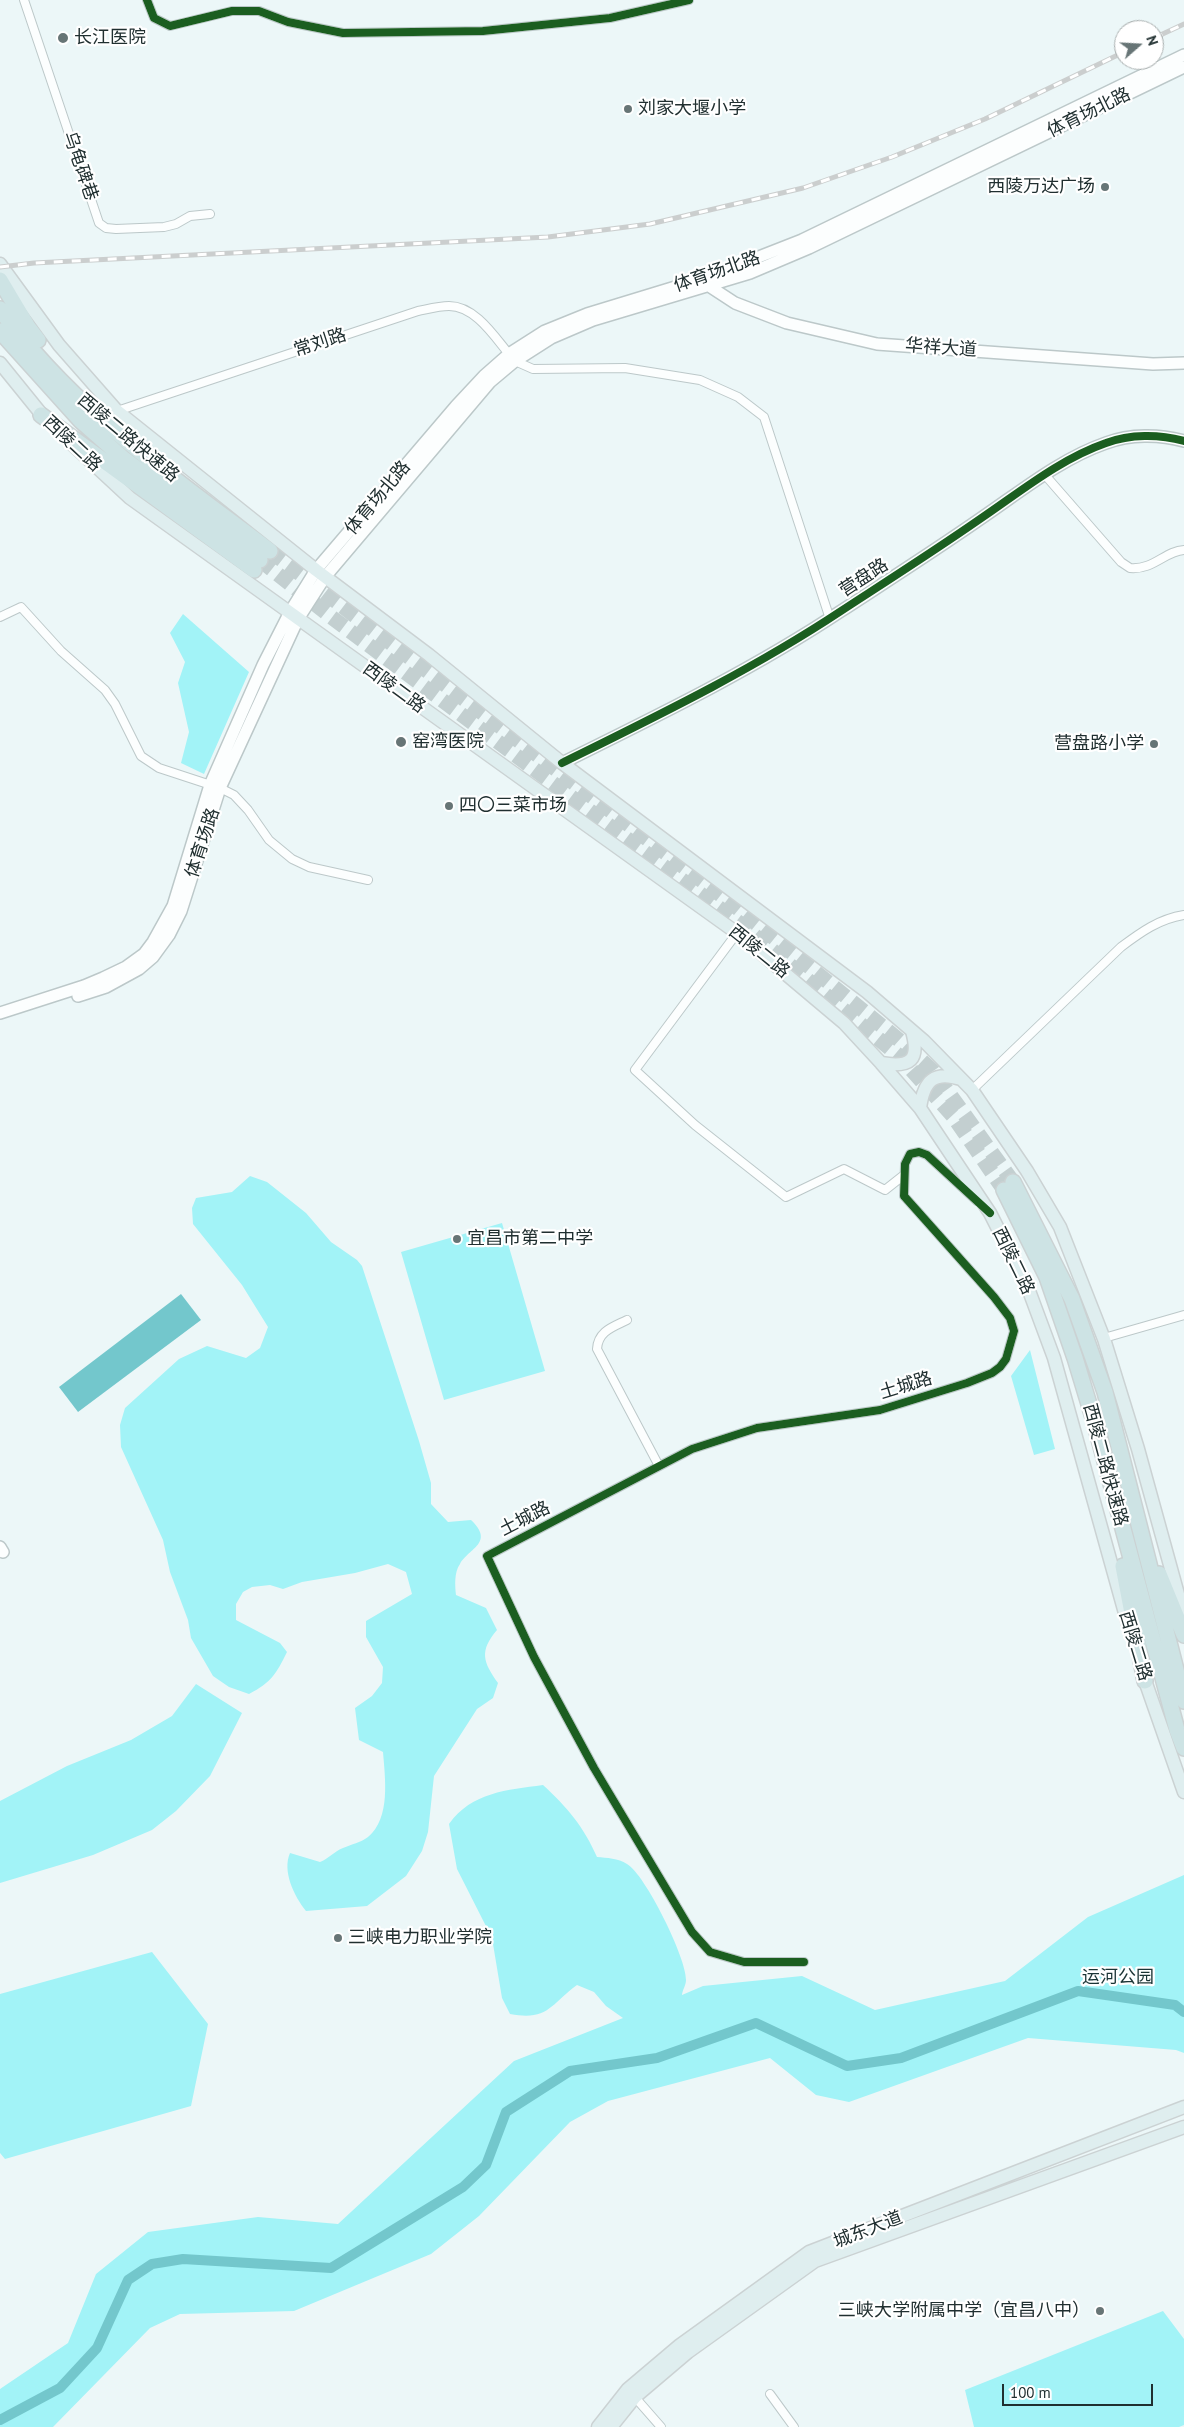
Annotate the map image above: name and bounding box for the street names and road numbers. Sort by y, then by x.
street label: 体育场北路 [1044,84,1134,142]
street label: 乌龟碑巷 [58,128,102,204]
street label: 体育场北路 [671,247,763,297]
street label: 常刘路 [291,324,349,362]
street label: 华祥大道 [904,335,978,361]
street label: 西陵二路快速路 [73,389,183,487]
street label: 西陵二路 [38,412,106,476]
street label: 体育场北路 [341,457,415,539]
street label: 营盘路 [835,554,893,602]
street label: 西陵二路 [359,658,429,718]
street label: 体育场路 [182,805,224,881]
street label: 西陵二路 [724,921,794,983]
street label: 西陵二路 [988,1224,1038,1298]
street label: 土城路 [877,1368,935,1404]
street label: 西陵二路快速路 [1078,1401,1132,1529]
street label: 土城路 [496,1497,554,1541]
street label: 西陵二路 [1114,1608,1156,1684]
street label: 城东大道 [831,2207,905,2253]

